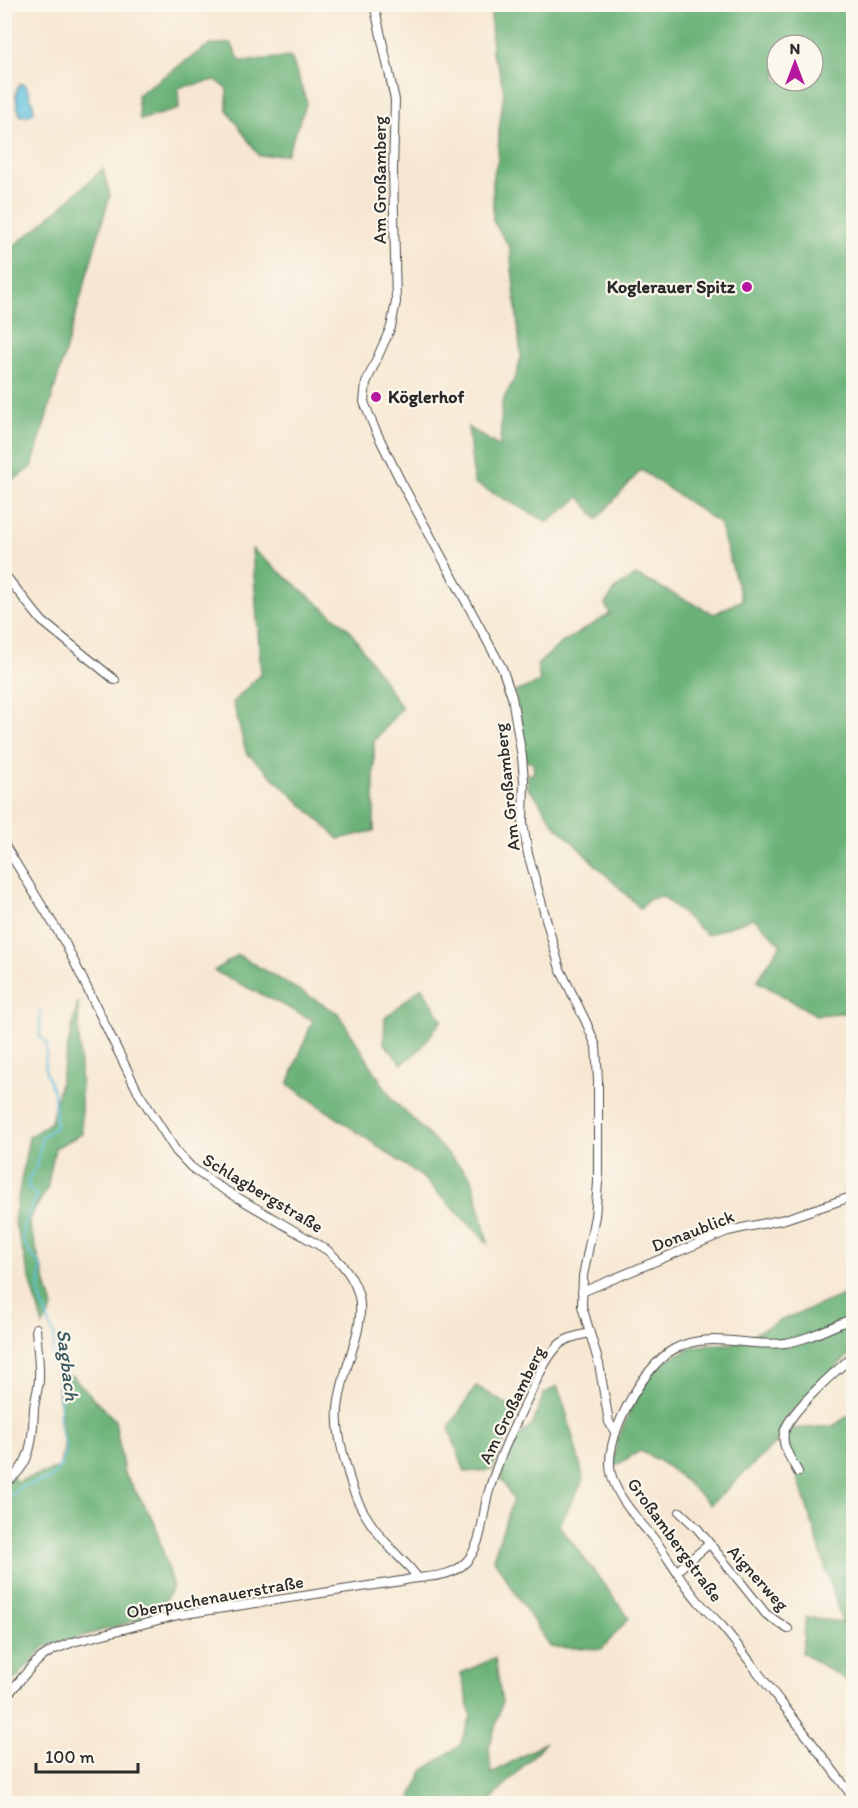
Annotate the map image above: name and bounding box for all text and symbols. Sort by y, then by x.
north arrow [765,33,825,93]
text: N [790,39,800,58]
street label: Am Großamberg [369,115,391,244]
place label: Koglerauer Spitz [607,276,736,298]
marker: Koglerauer Spitz [740,280,754,294]
place label: Köglerhof [388,386,465,408]
marker: Köglerhof [369,390,383,404]
street label: Am Großamberg [489,721,525,852]
street label: Schlagbergstraße [199,1148,327,1238]
street label: Donaublick [649,1205,737,1257]
water label: Sagbach [52,1328,84,1403]
street label: Am Großamberg [474,1342,550,1467]
street label: Großambergstraße [623,1474,727,1606]
street label: Aignerweg [723,1541,794,1616]
street label: Oberpuchenauerstraße [125,1571,305,1623]
scale bar [36,1736,138,1774]
text: 100 m [45,1746,95,1768]

